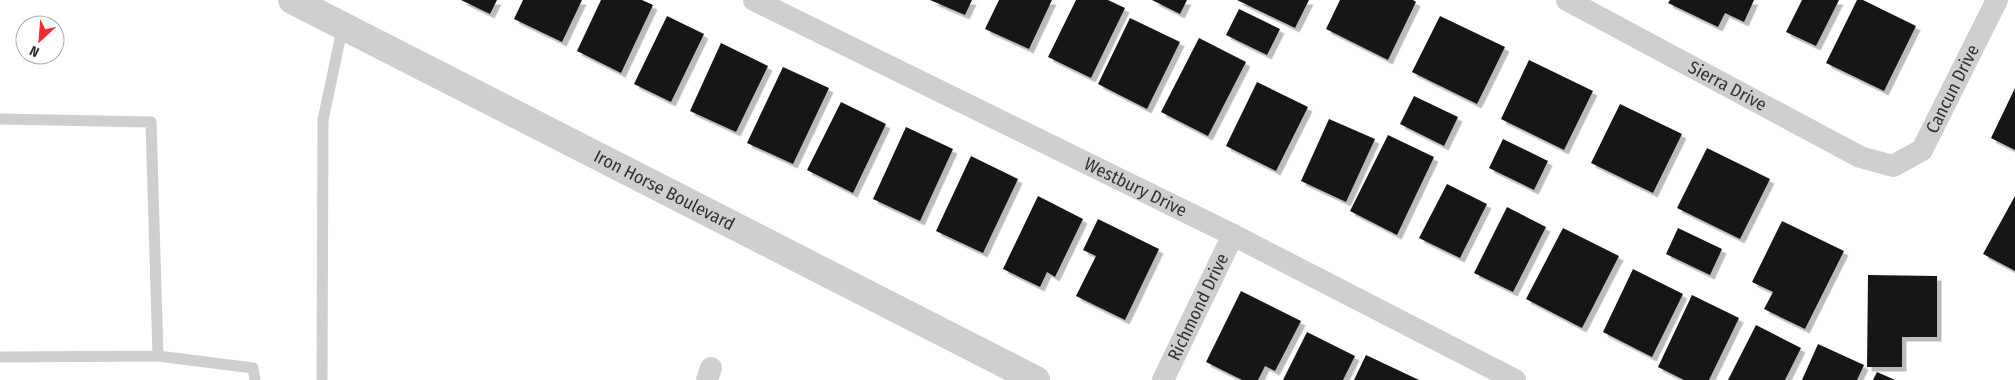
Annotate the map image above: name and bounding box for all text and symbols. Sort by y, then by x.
north arrow [15,15,65,65]
street label: Cancun Drive [1921,41,1984,137]
text: N [27,42,42,61]
street label: Sierra Drive [1684,56,1770,116]
street label: Iron Horse Boulevard [590,145,738,235]
street label: Westbury Drive [1081,153,1191,222]
street label: Richmond Drive [1163,250,1233,364]

